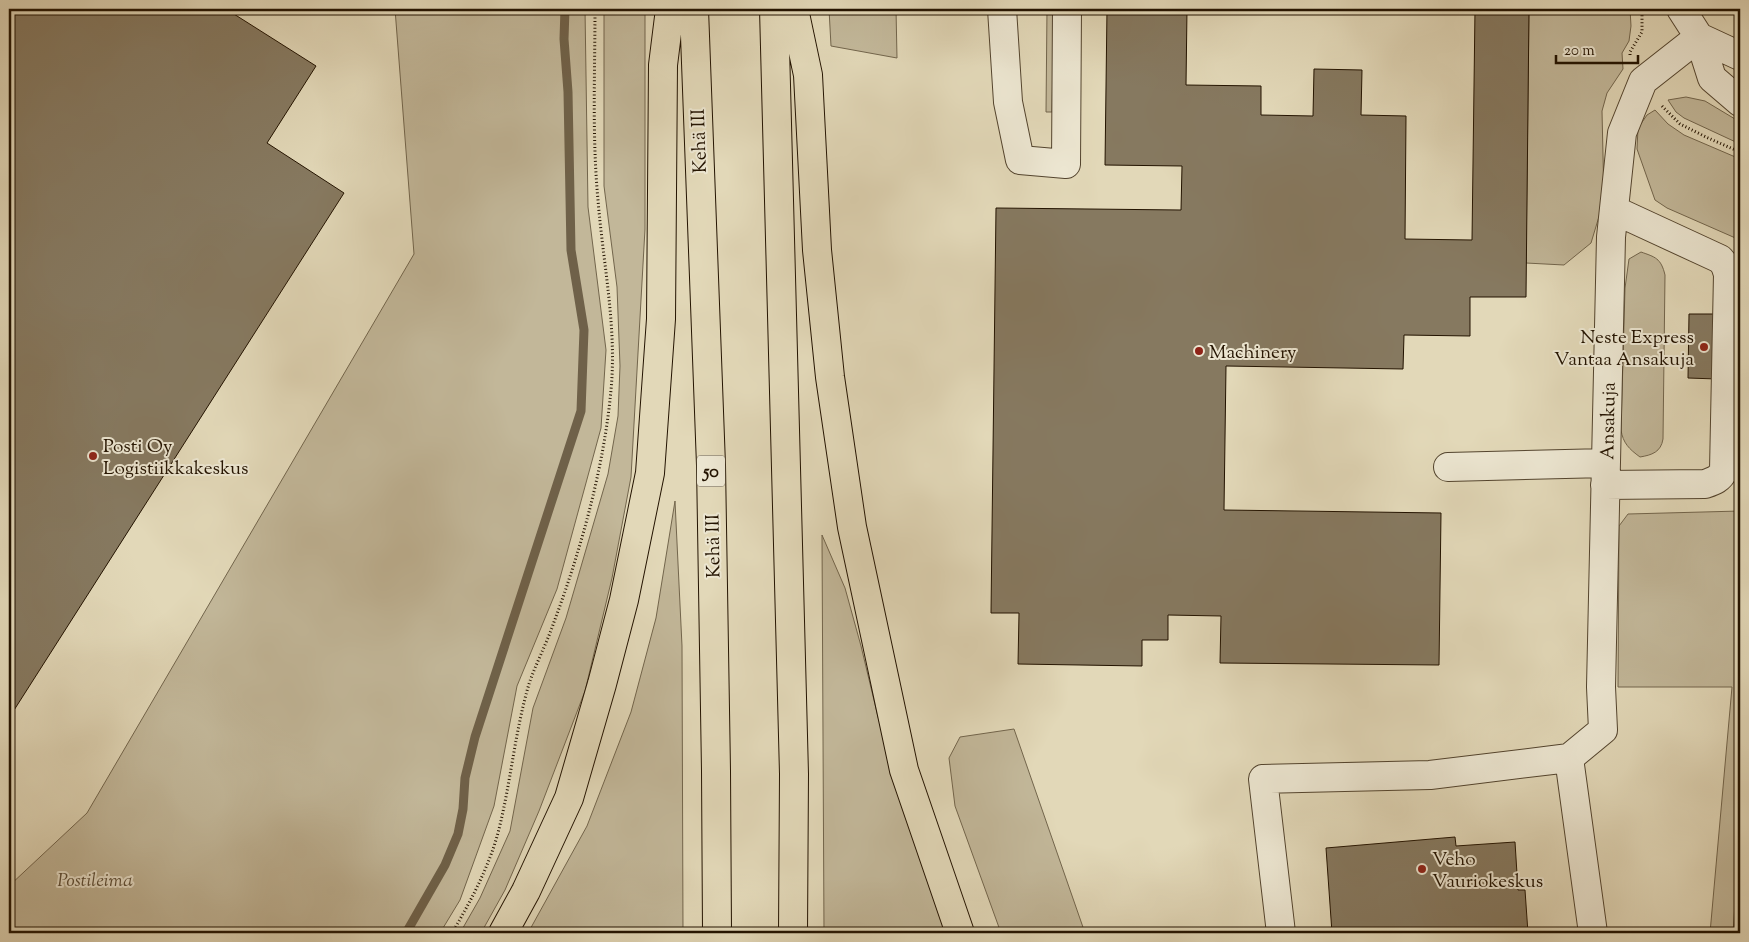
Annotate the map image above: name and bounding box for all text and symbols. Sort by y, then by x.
scale bar [1556,32,1639,64]
text: 20 m [1564,41,1595,62]
street label: Kehä III [686,108,715,174]
place label: Neste Express Vantaa Ansakuja [1554,325,1694,374]
place label: Machinery [1209,340,1297,367]
marker: Neste Express Vantaa Ansakuja [1698,341,1710,353]
marker: Machinery [1193,345,1205,357]
street label: Ansakuja [1595,382,1624,460]
place label: Posti Oy Logistiikkakeskus [103,434,248,483]
marker: Posti Oy Logistiikkakeskus [87,450,99,462]
road number: 50 [697,456,725,486]
street label: Kehä III [700,514,729,578]
place label: Veho Vauriokeskus [1432,847,1543,896]
marker: Veho Vauriokeskus [1416,863,1428,875]
park label: Postileima [57,868,133,895]

